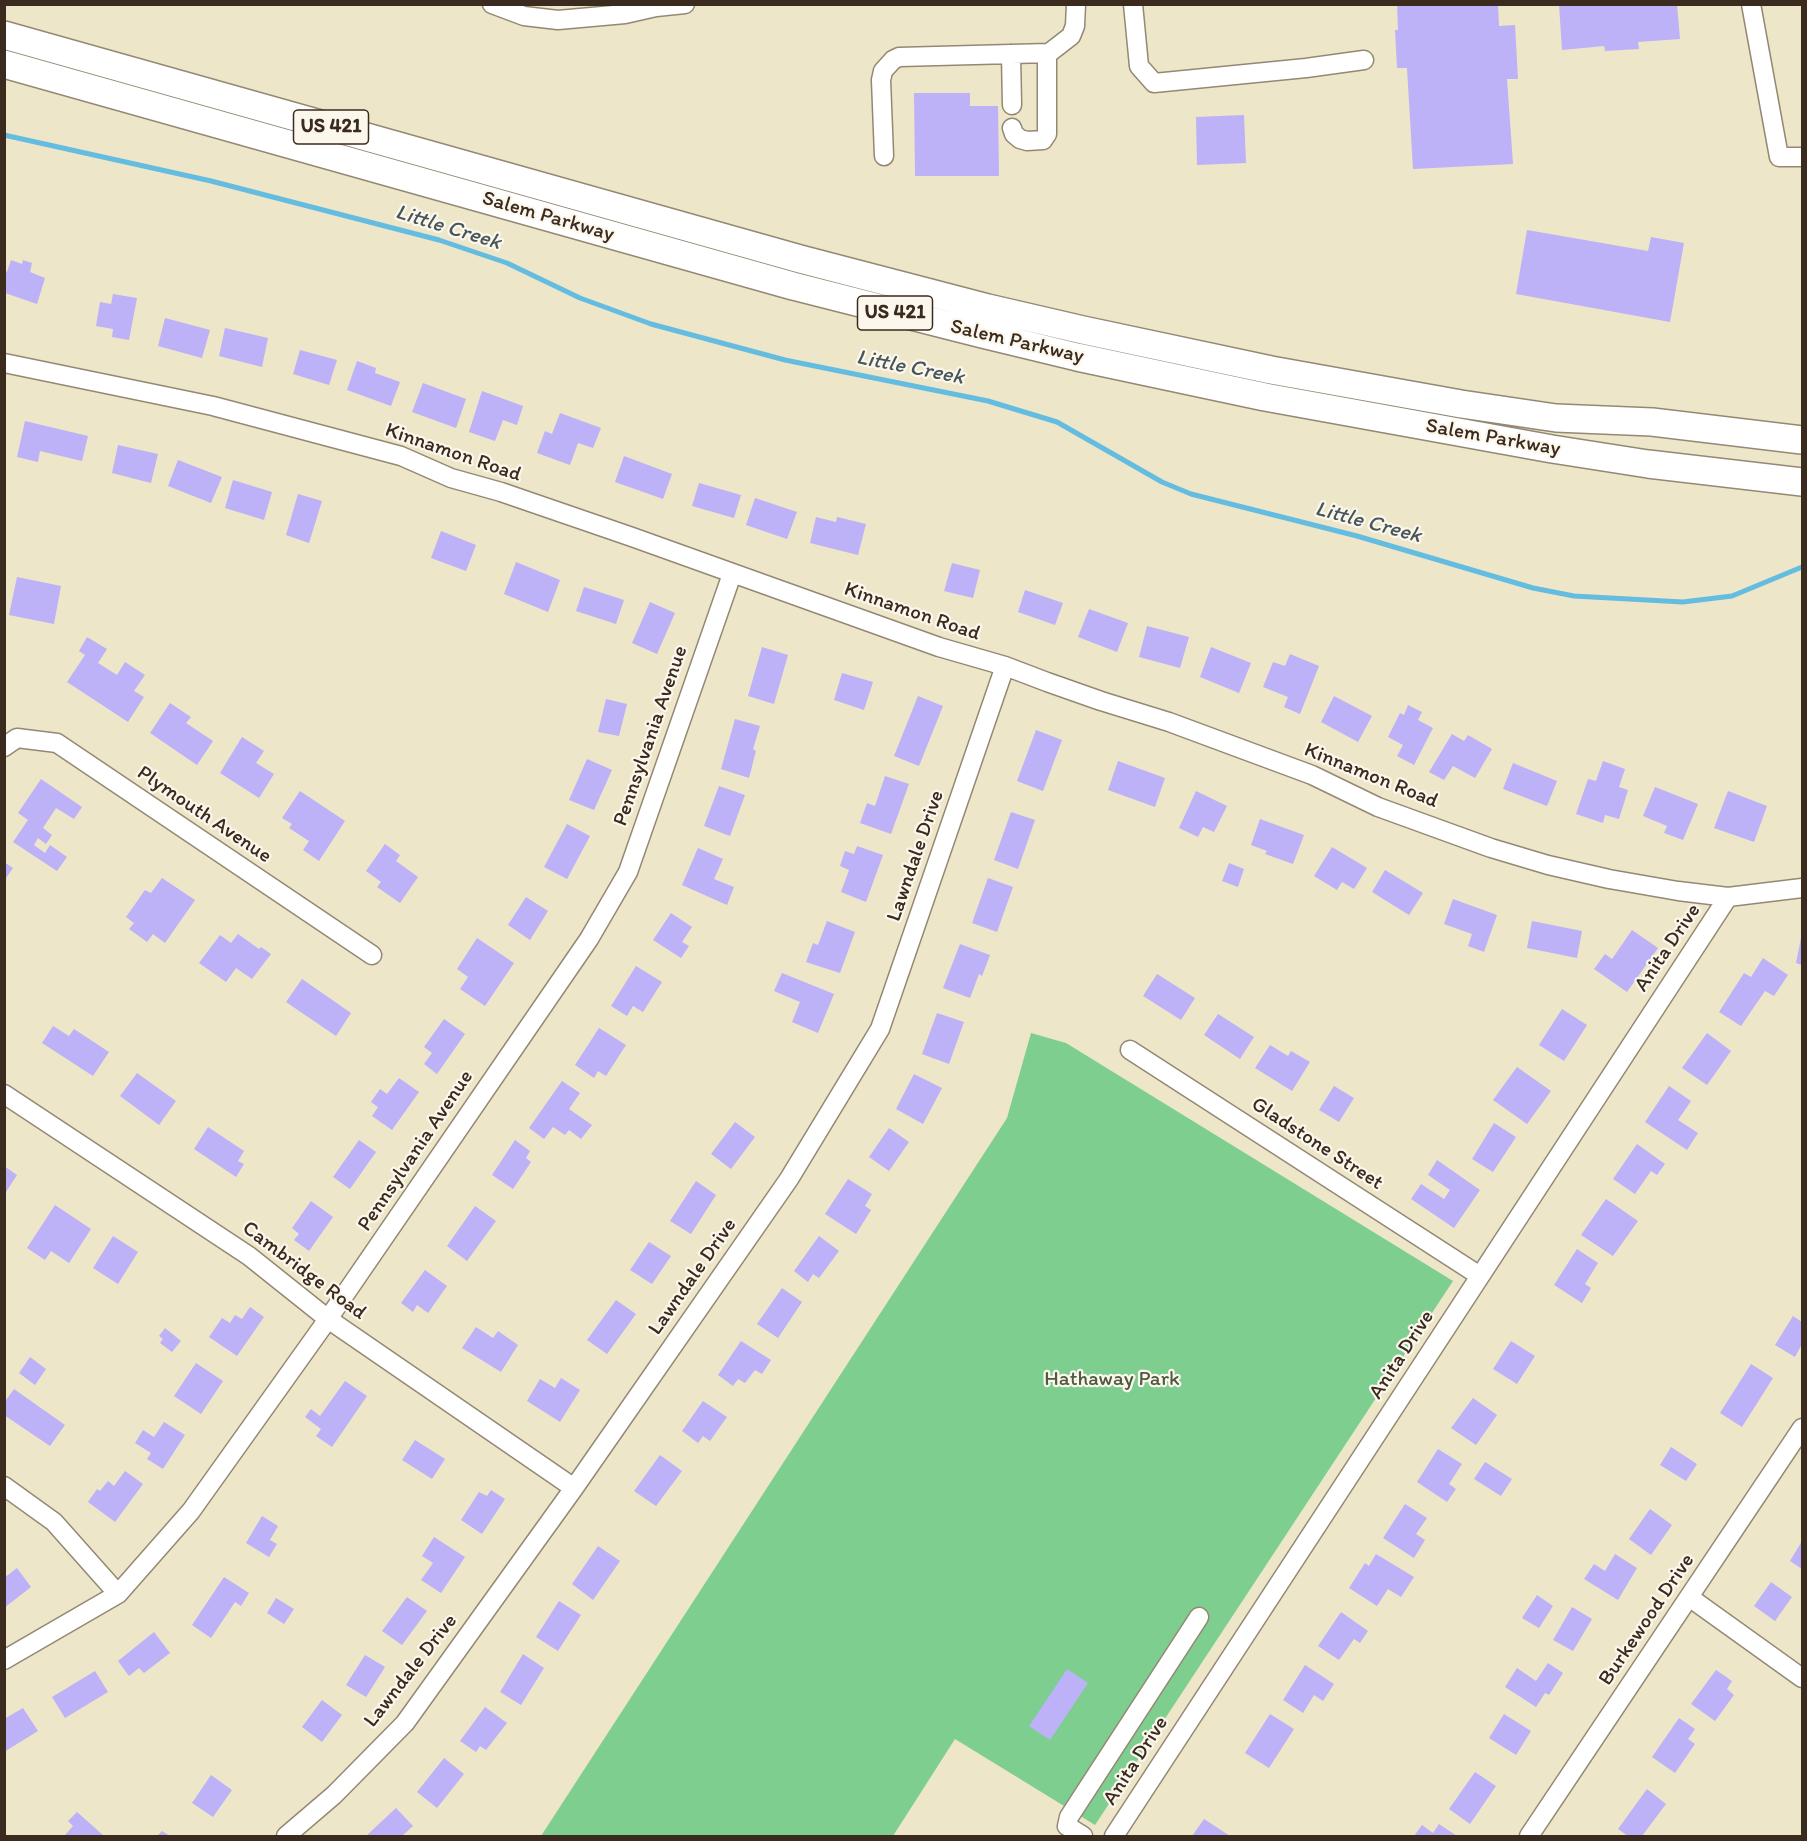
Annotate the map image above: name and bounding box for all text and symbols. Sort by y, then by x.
road number: US 421 [294,110,368,144]
street label: Salem Parkway [479,186,617,248]
water label: Little Creek [392,199,504,257]
road number: US 421 [858,296,932,330]
street label: Salem Parkway [948,314,1086,370]
water label: Little Creek [854,345,966,391]
street label: Salem Parkway [1424,414,1562,462]
street label: Kinnamon Road [382,418,524,488]
water label: Little Creek [1312,496,1424,550]
street label: Kinnamon Road [841,577,983,647]
street label: Pennsylvania Avenue [608,643,694,829]
street label: Kinnamon Road [1300,738,1442,814]
street label: Plymouth Avenue [132,761,276,869]
street label: Lawndale Drive [882,787,950,925]
street label: Anita Drive [1629,899,1707,997]
street label: Pennsylvania Avenue [353,1066,479,1236]
street label: Gladstone Street [1246,1092,1388,1196]
street label: Lawndale Drive [643,1214,743,1340]
street label: Cambridge Road [237,1216,371,1326]
street label: Anita Drive [1364,1306,1440,1404]
park label: Hathaway Park [1044,1367,1180,1393]
street label: Burkewood Drive [1594,1549,1700,1691]
street label: Lawndale Drive [359,1609,463,1733]
street label: Anita Drive [1098,1712,1174,1810]

